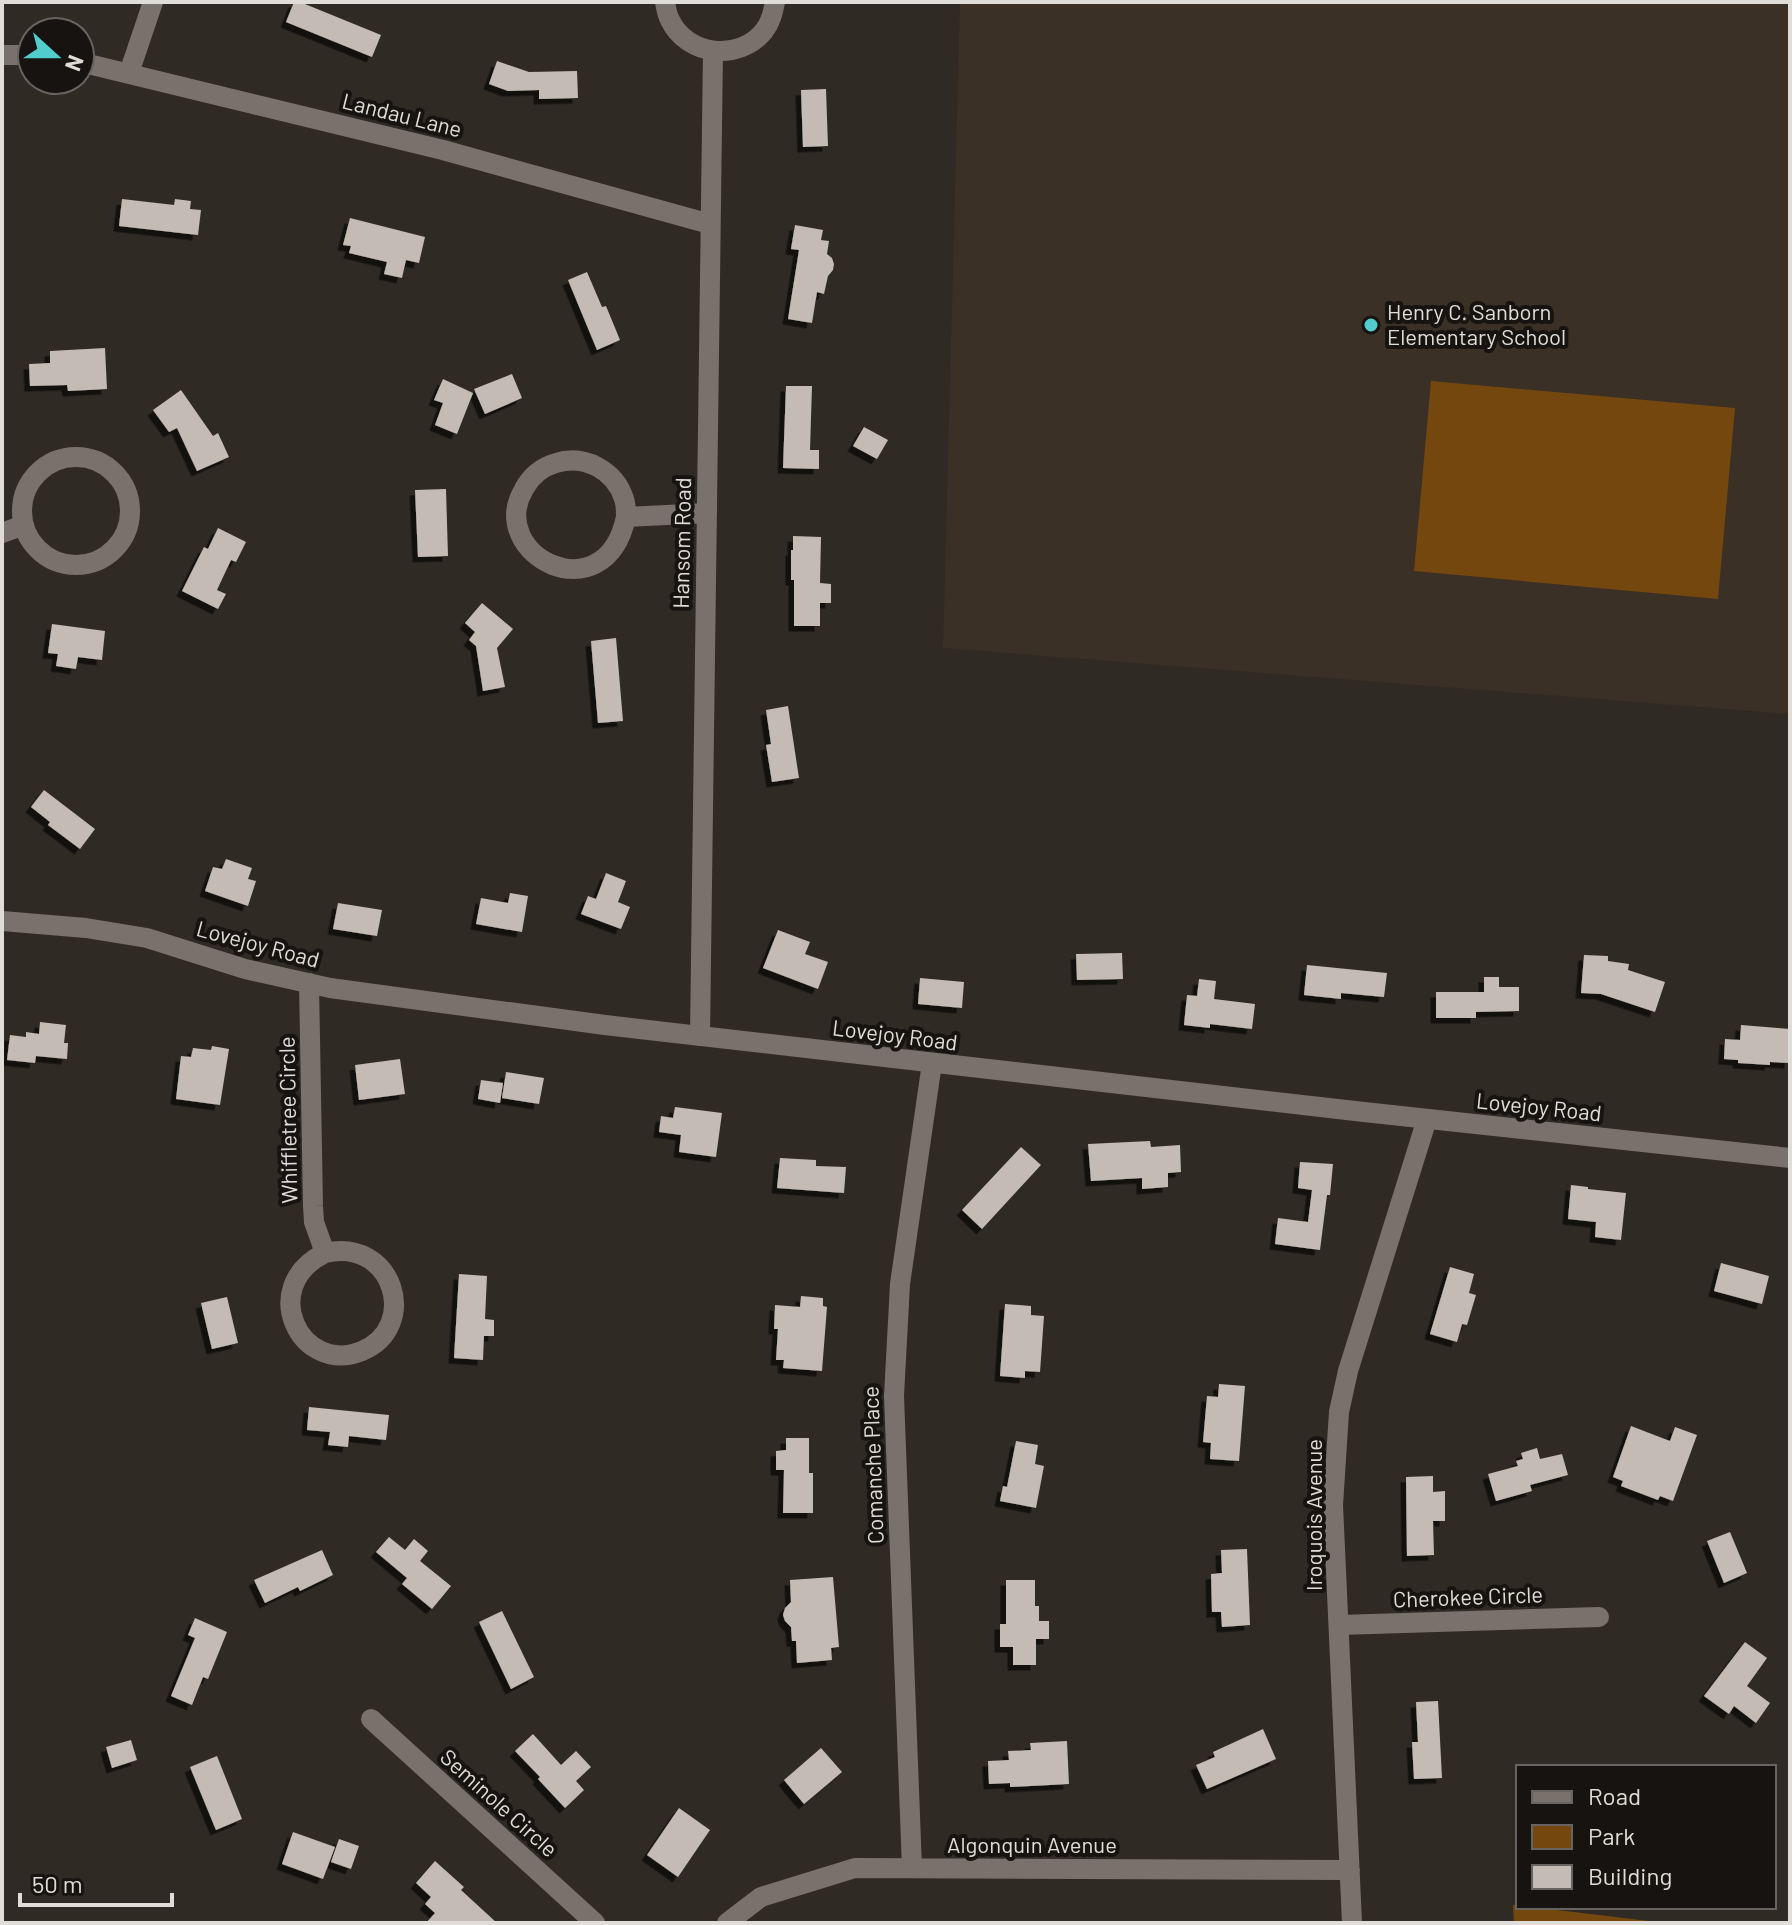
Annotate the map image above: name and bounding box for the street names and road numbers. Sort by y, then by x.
street label: Landau Lane [340,87,465,141]
street label: Hansom Road [667,477,695,609]
street label: Lovejoy Road [194,914,322,972]
street label: Lovejoy Road [831,1013,959,1055]
street label: Whiffletree Circle [273,1036,301,1204]
street label: Lovejoy Road [1475,1086,1603,1126]
street label: Comanche Place [856,1386,888,1545]
street label: Iroquois Avenue [1300,1439,1326,1591]
street label: Cherokee Circle [1392,1580,1543,1612]
street label: Seminole Circle [436,1743,563,1862]
street label: Algonquin Avenue [947,1831,1117,1857]

